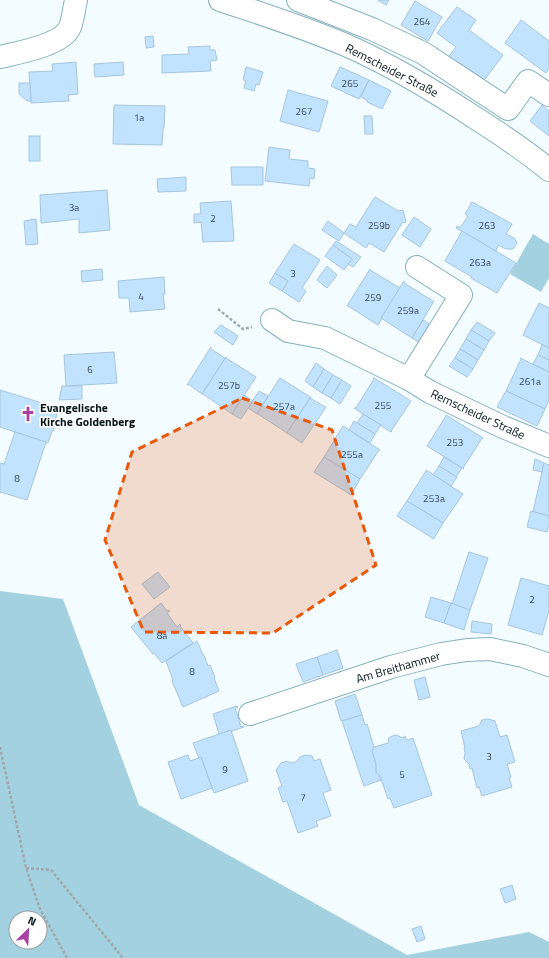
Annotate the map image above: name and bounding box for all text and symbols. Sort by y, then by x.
house number: 264 [414,14,431,29]
street label: Remscheider Straße [342,38,442,102]
house number: 265 [342,76,359,91]
house number: 267 [296,104,312,119]
house number: 1a [134,110,144,125]
house number: 3a [69,200,79,215]
house number: 2 [210,211,216,226]
house number: 259b [368,218,390,233]
house number: 263 [479,218,495,233]
house number: 263a [469,255,491,270]
house number: 3 [290,266,296,281]
house number: 4 [138,289,144,304]
house number: 259 [365,290,382,305]
house number: 259a [397,303,419,318]
house number: 6 [87,362,93,377]
house number: 261a [519,374,541,389]
house number: 257b [218,378,240,393]
street label: Remscheider Straße [428,384,528,444]
place label: Evangelische Kirche Goldenberg [40,398,136,431]
house number: 255 [375,398,392,413]
house number: 257a [273,399,295,414]
church icon: Evangelische Kirche Goldenberg [19,405,37,423]
house number: 253 [447,435,463,450]
house number: 255a [341,447,363,462]
house number: 8 [14,471,20,486]
house number: 253a [423,491,445,506]
house number: 2 [529,592,535,607]
house number: 8a [157,628,167,643]
street label: Am Breithammer [354,646,442,688]
house number: 8 [189,664,195,679]
house number: 3 [486,749,492,764]
house number: 9 [222,762,228,777]
house number: 5 [399,767,405,782]
house number: 7 [300,790,306,805]
north arrow [8,910,48,950]
text: N [25,912,39,930]

